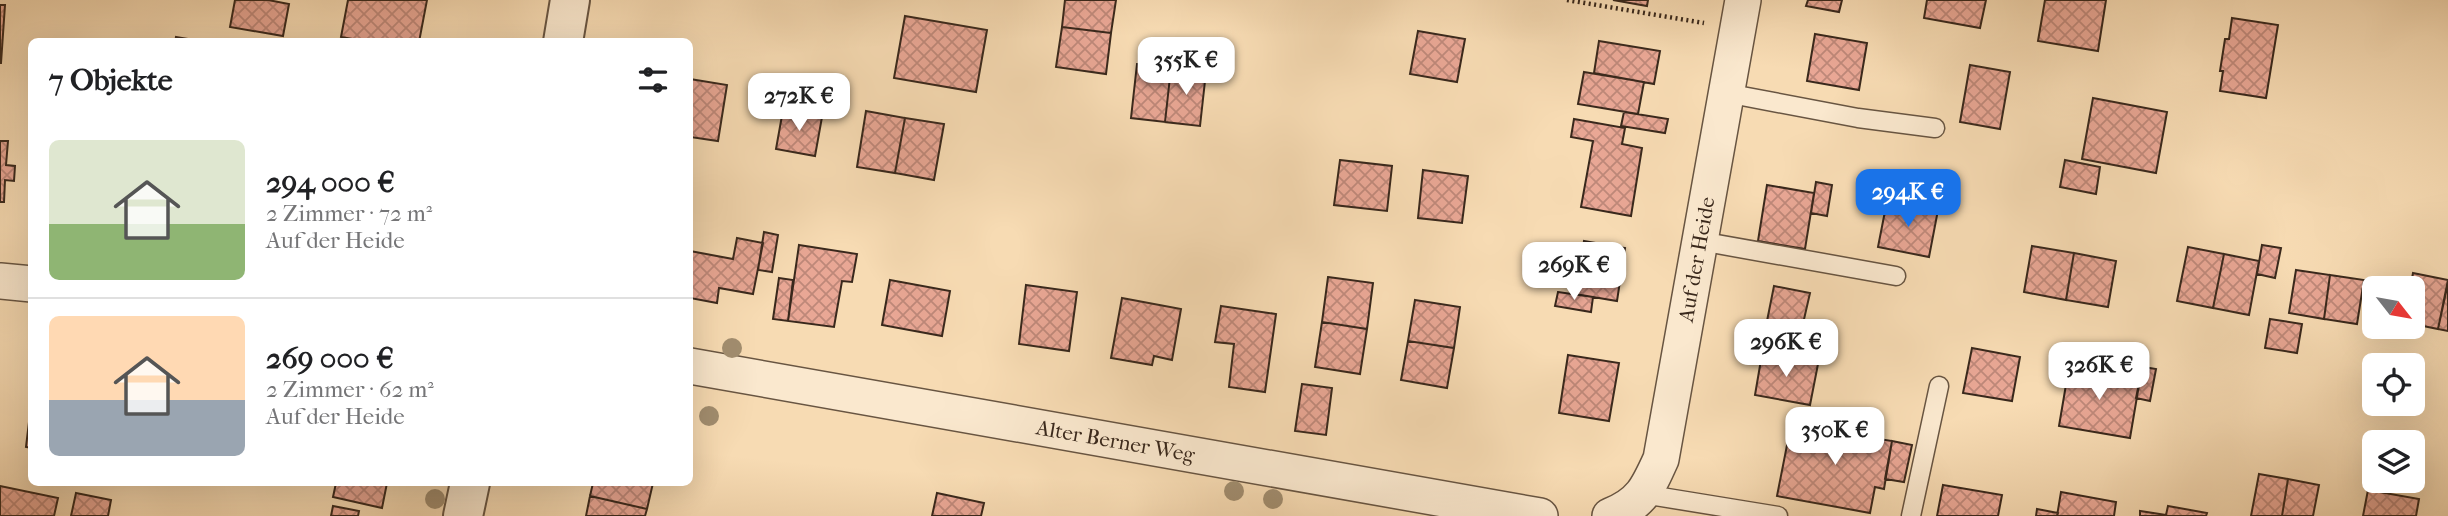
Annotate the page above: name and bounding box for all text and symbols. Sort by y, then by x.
pin: 355K € [1129,38,1243,97]
text: 355K € [1154,46,1218,73]
icon: filters [634,61,672,99]
text: 7 Objekte [49,63,173,98]
pin: 272K € [742,74,856,133]
text: 272K € [764,82,834,109]
text: 294 000 € [266,165,395,200]
icon: home [105,168,189,252]
pin: 294K € [1851,170,1965,229]
text: 294K € [1872,178,1944,205]
street label: Auf der Heide [1674,195,1720,325]
text: 2 Zimmer · 72 m² [266,200,432,227]
text: Auf der Heide [266,227,405,254]
pin: 269K € [1517,243,1631,302]
text: 269K € [1538,251,1610,278]
north arrow [2362,276,2426,340]
map controls [2362,276,2425,493]
pin: 296K € [1729,320,1843,379]
text: 296K € [1750,328,1822,355]
text: 269 000 € [266,341,394,376]
pin: 326K € [2042,342,2156,402]
icon: home [105,344,189,428]
text: 326K € [2064,351,2134,378]
button: locate [2362,353,2425,416]
text: 2 Zimmer · 62 m² [266,376,434,403]
text: Auf der Heide [266,403,405,430]
pin: 350K € [1778,407,1892,467]
street label: Alter Berner Weg [1033,415,1197,467]
text: 350K € [1801,416,1869,443]
button: layers [2362,430,2425,493]

